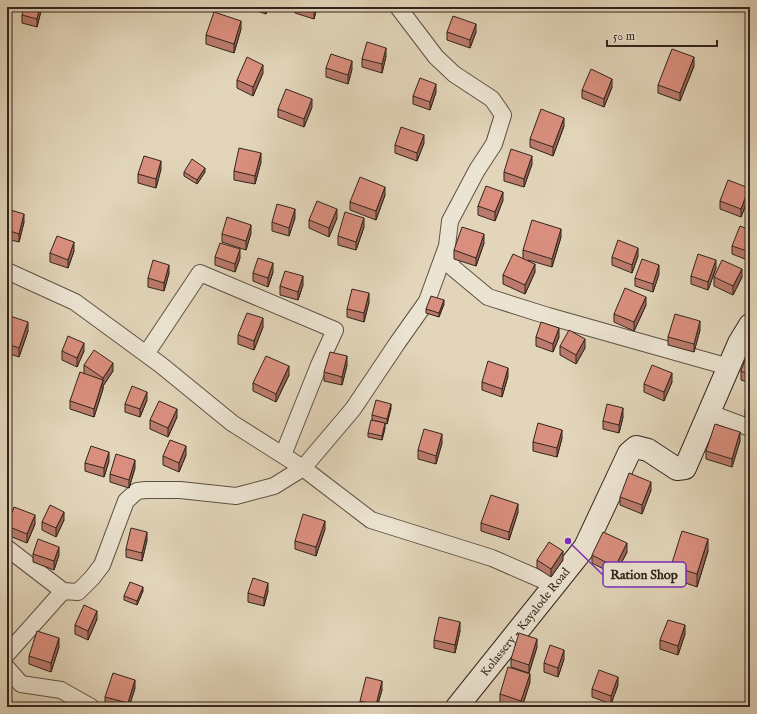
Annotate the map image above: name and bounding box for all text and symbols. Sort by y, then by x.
scale bar [607,22,717,48]
text: 50 m [613,29,635,44]
callout: Ration Shop [603,562,686,587]
street label: Kolassery - Kayalode Road [477,564,573,679]
text: Ration Shop [610,567,678,584]

